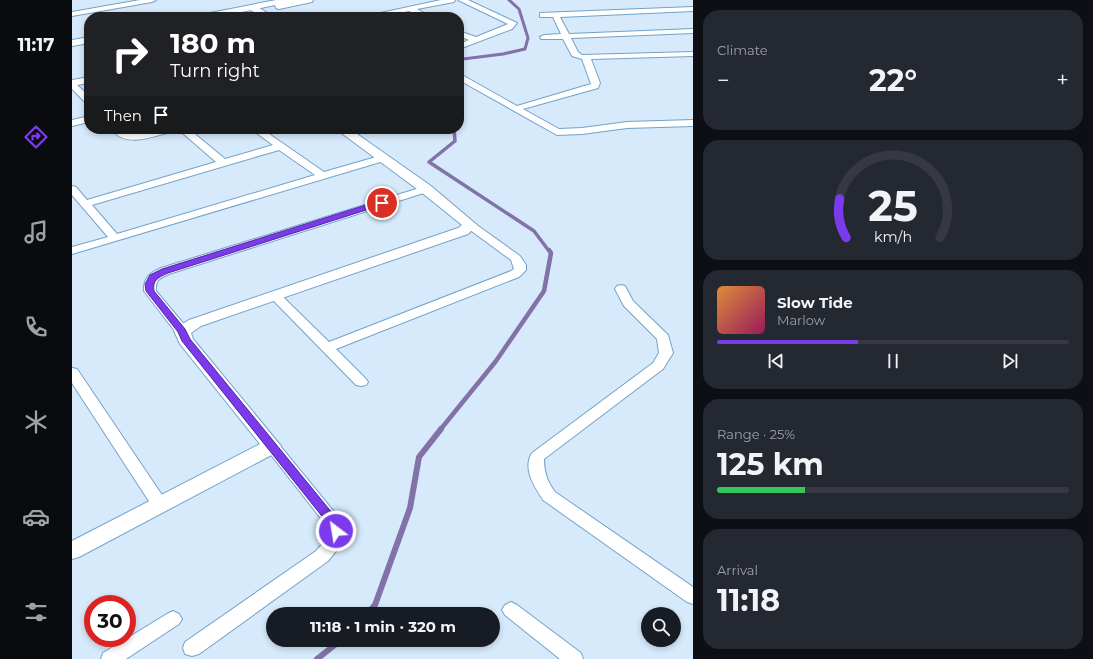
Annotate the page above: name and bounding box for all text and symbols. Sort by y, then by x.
text: 180 m [170,26,256,60]
icon: right [104,28,156,80]
text: 11:17 [17,34,55,56]
text: Climate [717,42,768,58]
text: Turn right [170,60,260,82]
text: 22° [869,62,917,99]
text: − [717,67,730,94]
text: + [1056,67,1069,94]
icon: arrive [150,104,172,126]
text: Then [104,106,142,125]
icon: directions [22,123,50,151]
text: 25 [868,180,918,230]
pin [365,186,399,220]
icon: arrive [371,192,393,214]
icon: music [22,218,50,246]
text: km/h [874,227,912,245]
text: Slow Tide [777,293,853,312]
text: Marlow [777,312,825,328]
icon: phone [22,313,50,341]
icon: previous [765,350,787,372]
icon: pause [882,350,904,372]
icon: next [999,350,1021,372]
icon: climate [22,408,50,436]
text: Range · 25% [717,426,795,442]
text: 125 km [717,446,824,483]
icon: car [22,503,50,531]
position arrow [315,510,357,552]
text: Arrival [717,562,758,578]
text: 11:18 [717,582,780,619]
speed limit sign: 30 [84,595,136,647]
icon: filters [22,598,50,626]
map controls [641,607,681,647]
button: search [641,607,681,647]
text: 11:18 · 1 min · 320 m [310,617,456,636]

